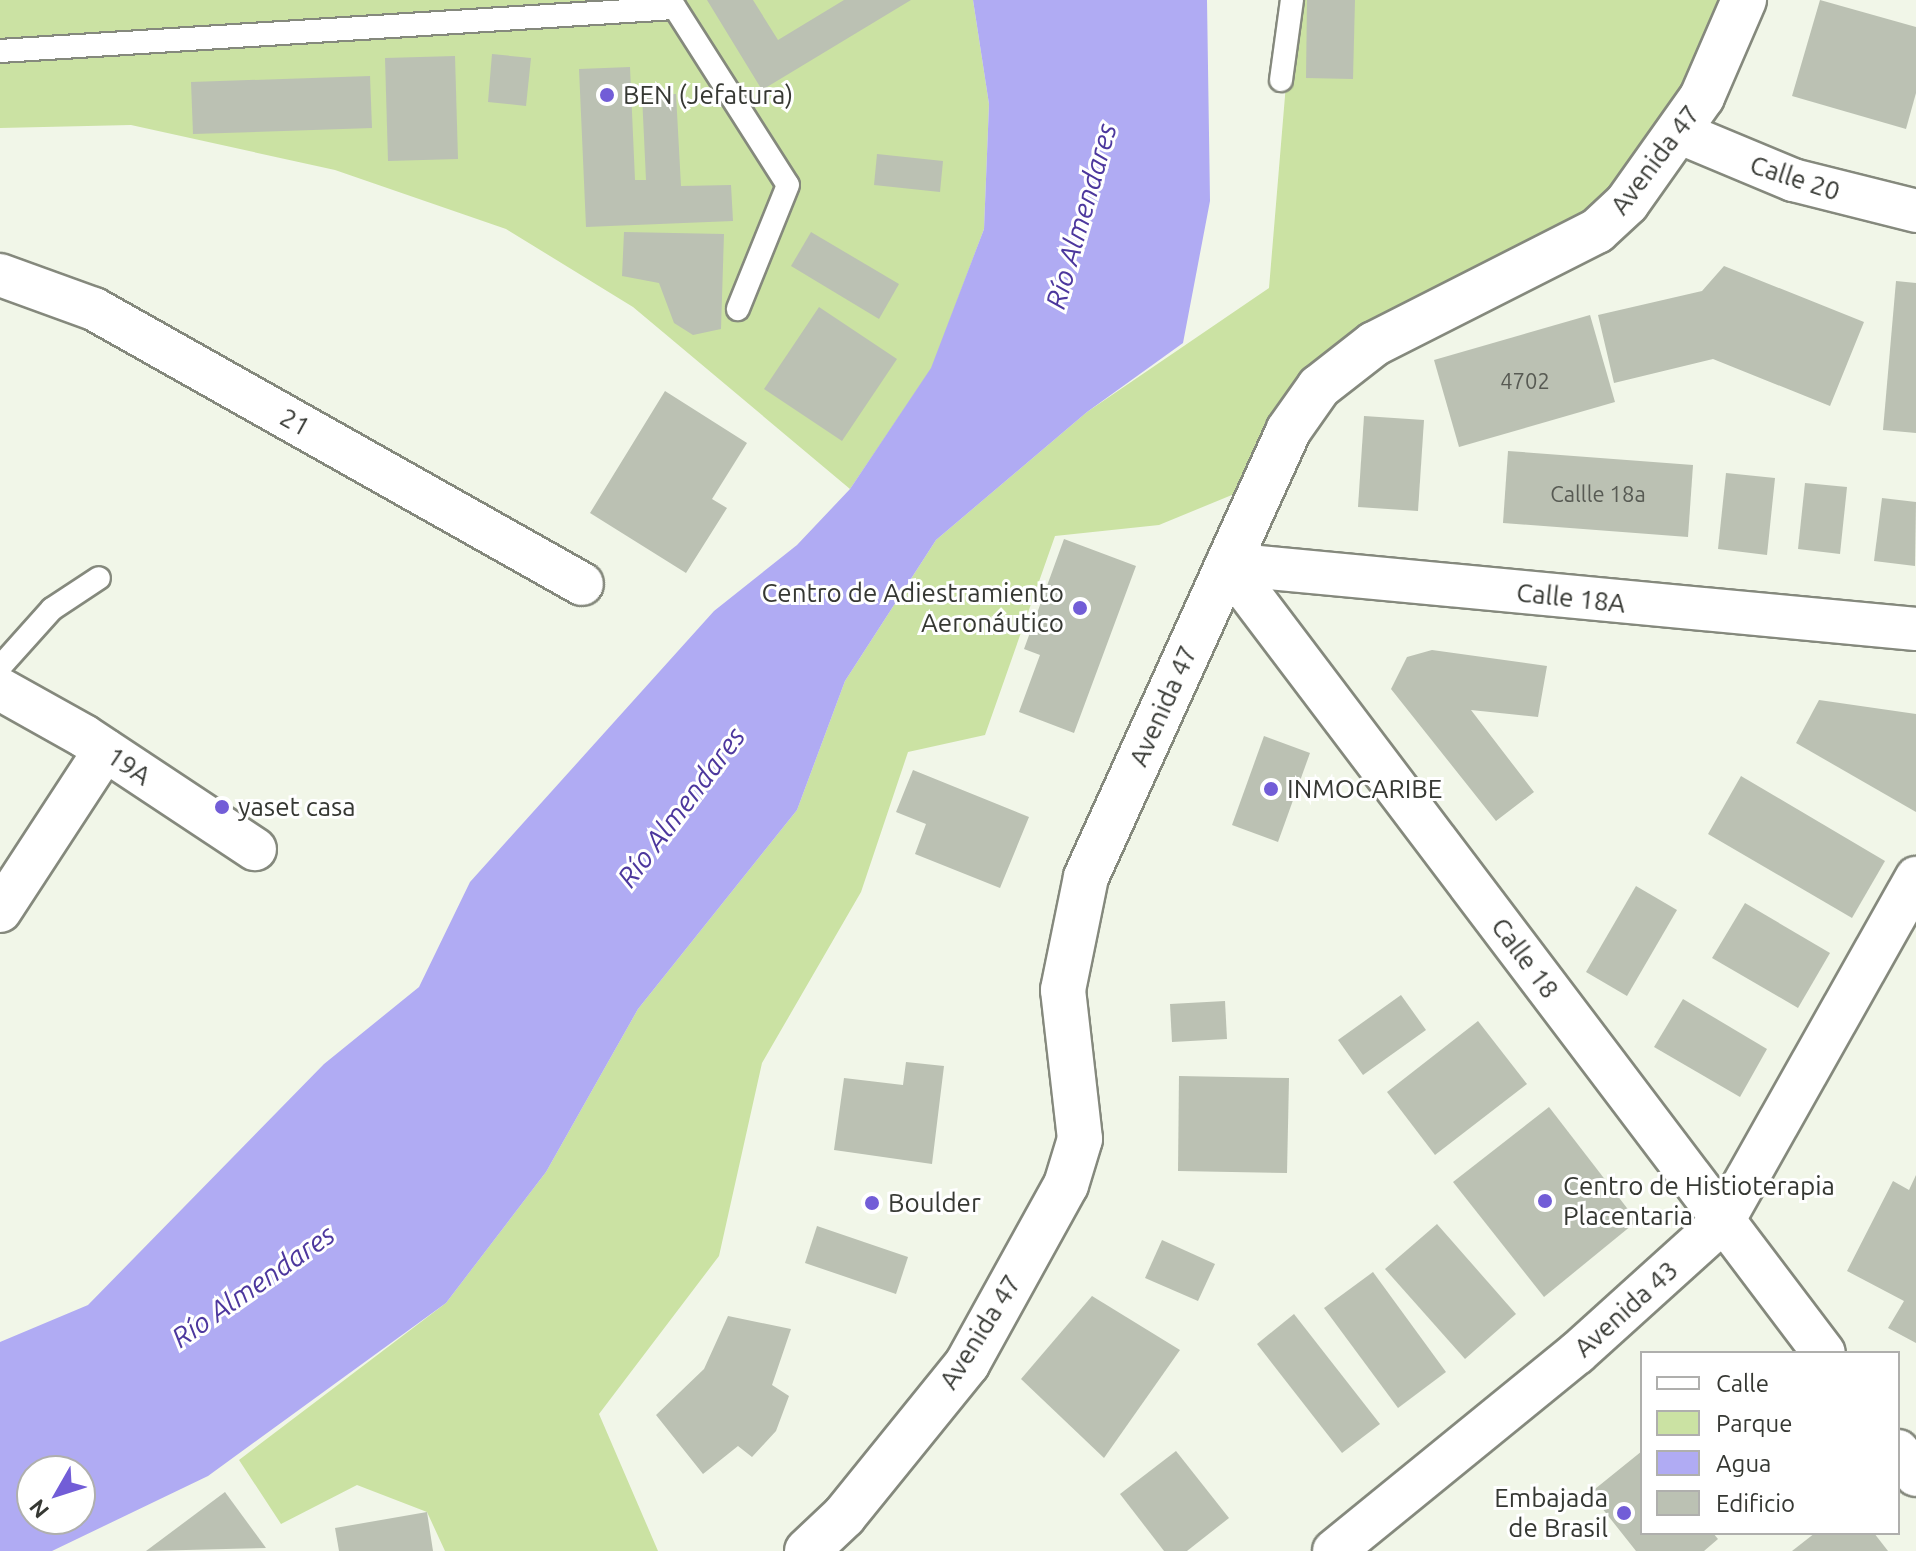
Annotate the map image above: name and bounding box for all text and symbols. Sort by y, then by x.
place label: BEN (Jefatura) [623,79,793,111]
marker: BEN (Jefatura) [598,86,616,104]
street label: Avenida 47 [1604,99,1706,221]
water label: Río Almendares [1038,119,1124,313]
street label: Calle 20 [1746,149,1844,207]
house number: 4702 [1500,368,1550,394]
street label: 21 [275,401,315,443]
house number: Callle 18a [1550,481,1646,507]
place label: Centro de Adiestramiento Aeronáutico [761,577,1064,638]
street label: Calle 18A [1515,577,1627,619]
marker: Centro de Adiestramiento Aeronáutico [1071,599,1089,617]
street label: Avenida 47 [1123,641,1203,771]
water label: Río Almendares [610,720,752,894]
street label: 19A [101,740,157,792]
place label: INMOCARIBE [1287,773,1442,805]
marker: INMOCARIBE [1262,780,1280,798]
place label: yaset casa [238,791,356,823]
marker: yaset casa [213,798,231,816]
street label: Calle 18 [1485,912,1565,1004]
place label: Centro de Histioterapia Placentaria [1563,1170,1835,1232]
place label: Boulder [888,1187,981,1219]
marker: Centro de Histioterapia Placentaria [1534,1190,1556,1212]
marker: Boulder [863,1194,881,1212]
water label: Río Almendares [165,1217,341,1355]
street label: Avenida 43 [1568,1254,1684,1364]
street label: Avenida 47 [933,1269,1027,1395]
legend [1640,1351,1900,1535]
text: Calle [1716,1370,1769,1397]
text: Parque [1716,1410,1793,1437]
text: Agua [1716,1450,1771,1477]
north arrow [16,1455,96,1535]
place label: Embajada de Brasil [1494,1482,1608,1544]
text: Edificio [1716,1490,1795,1517]
text: N [24,1495,53,1523]
marker: Embajada de Brasil [1615,1504,1633,1522]

